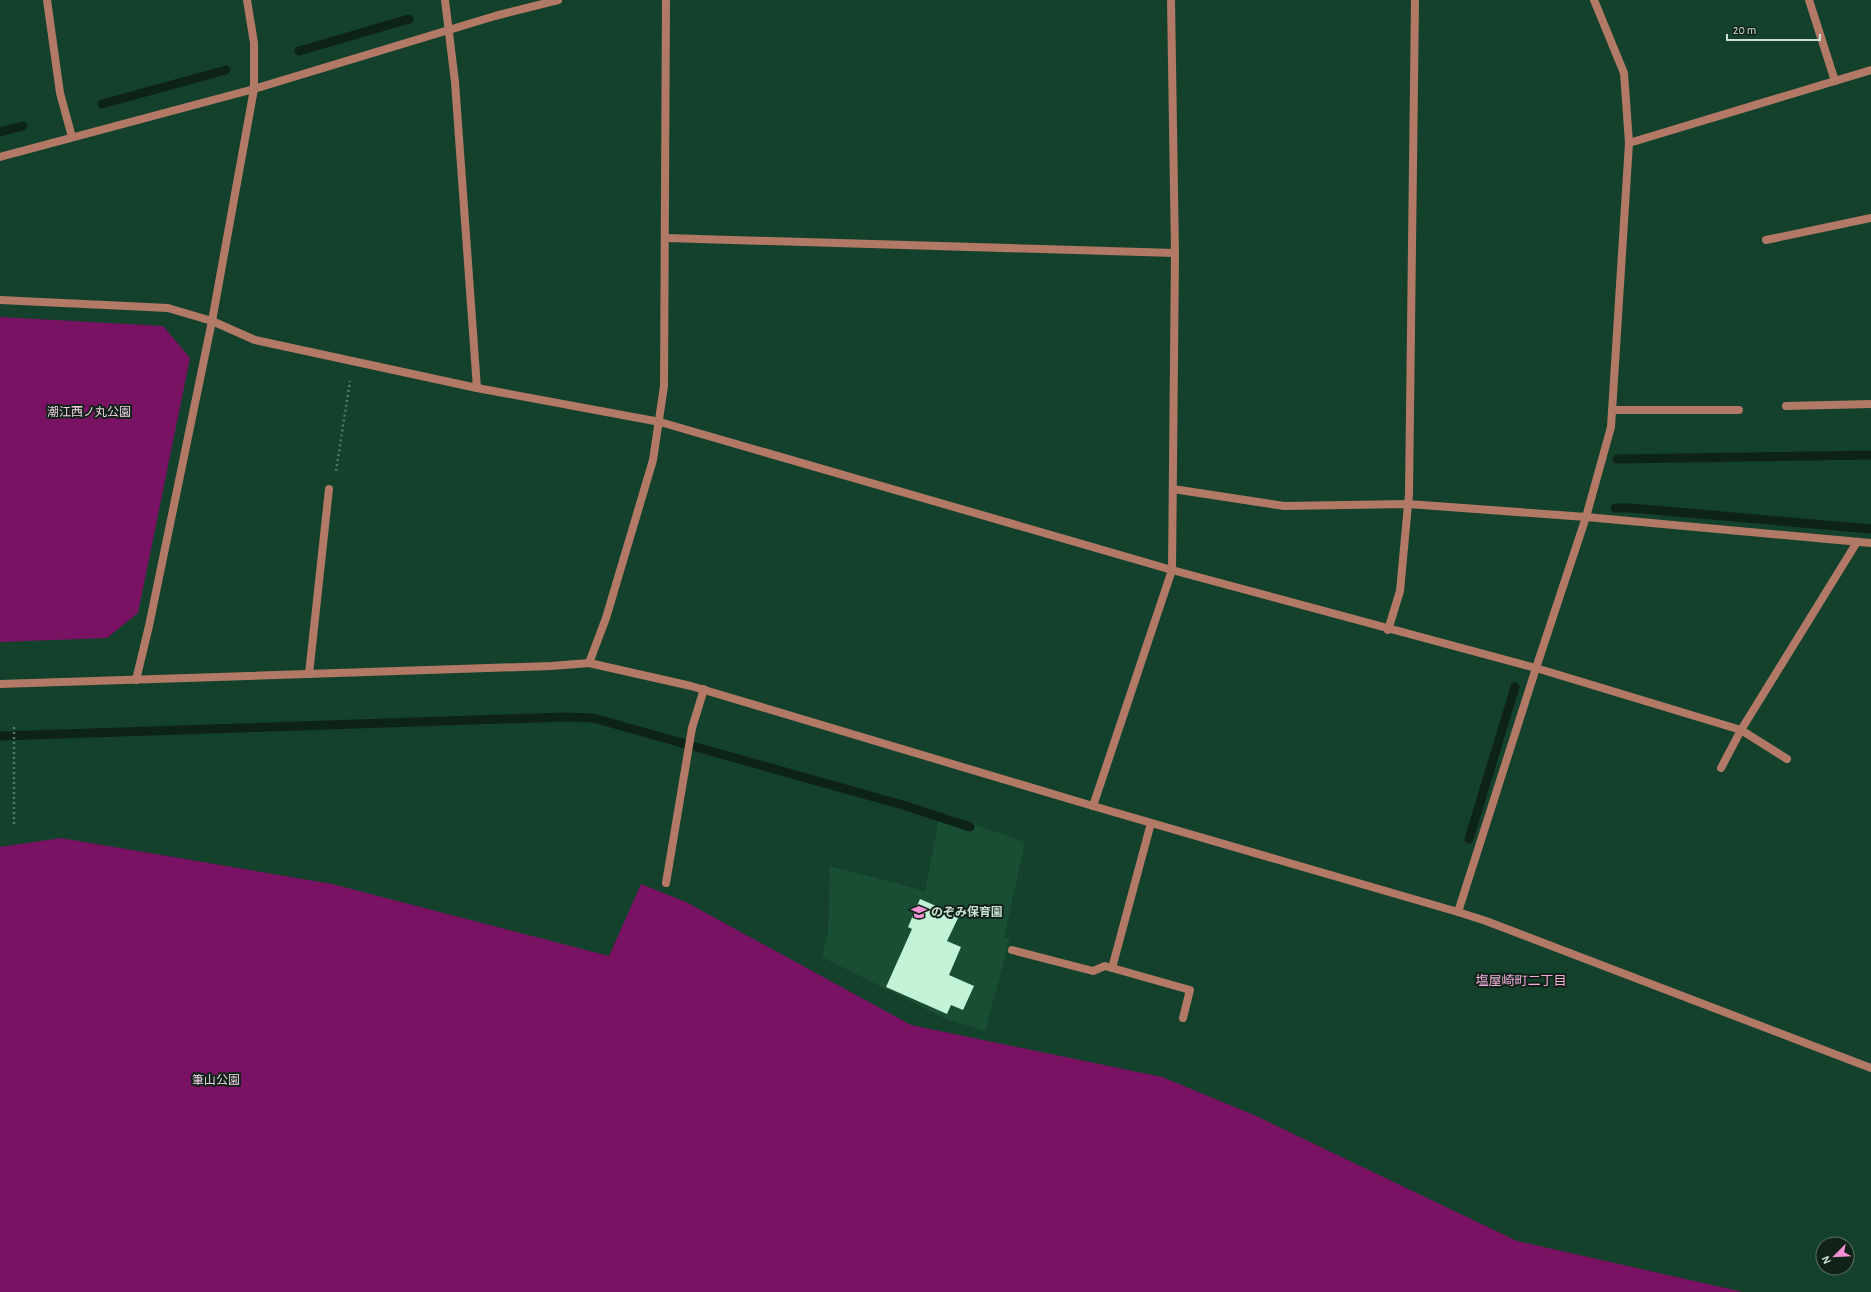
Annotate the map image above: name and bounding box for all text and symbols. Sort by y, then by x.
scale bar [1727,16,1820,42]
text: 20 m [1733,24,1756,36]
park label: 潮江西ノ丸公園 [47,406,131,418]
school or university icon: のぞみ保育園 [910,903,928,921]
place label: のぞみ保育園 [931,905,1003,918]
district label: 塩屋崎町二丁目 [1475,973,1567,988]
park label: 筆山公園 [192,1073,240,1086]
north arrow [1815,1236,1855,1276]
text: N [1820,1254,1833,1266]

